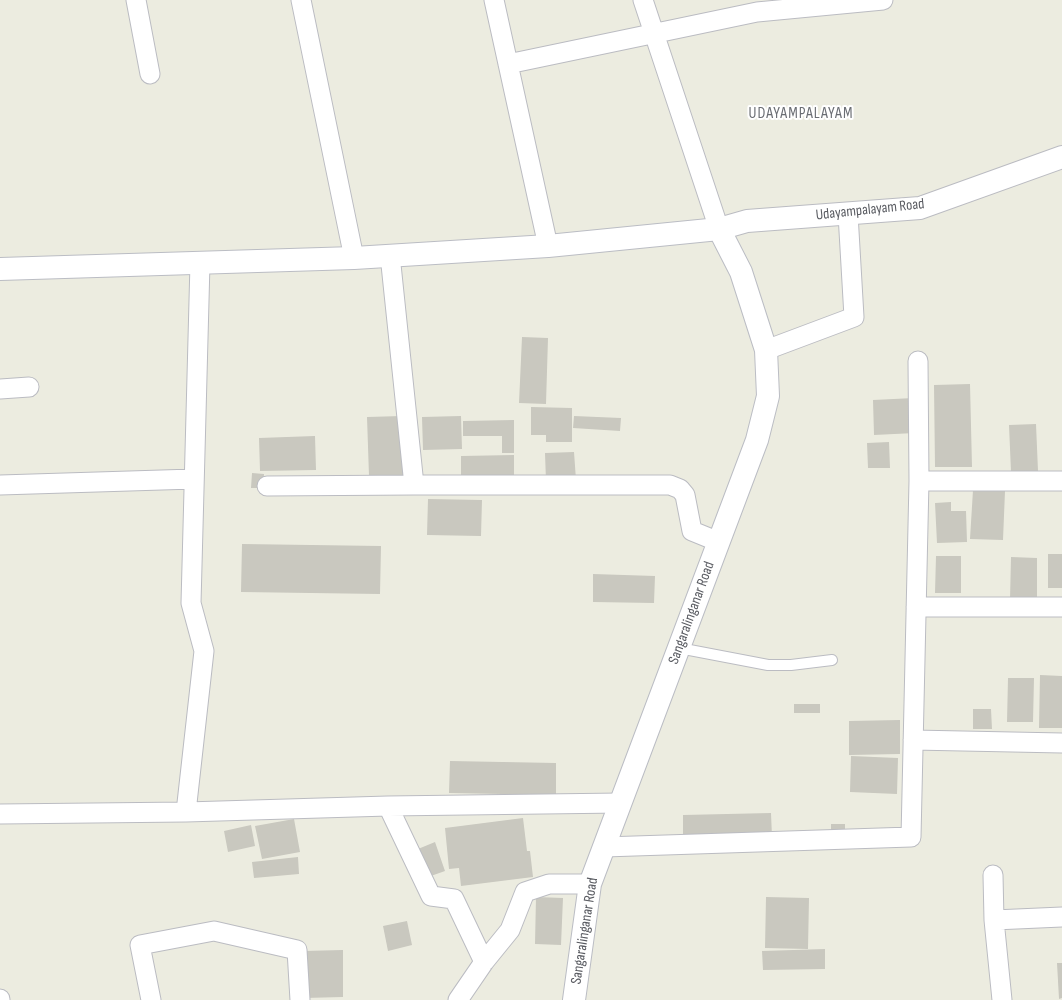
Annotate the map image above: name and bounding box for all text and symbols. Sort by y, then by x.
district label: UDAYAMPALAYAM [749,104,853,124]
street label: Udayampalayam Road [815,195,925,225]
street label: Sangaralinganar Road [665,559,719,667]
street label: Sangaralinganar Road [568,876,602,986]

